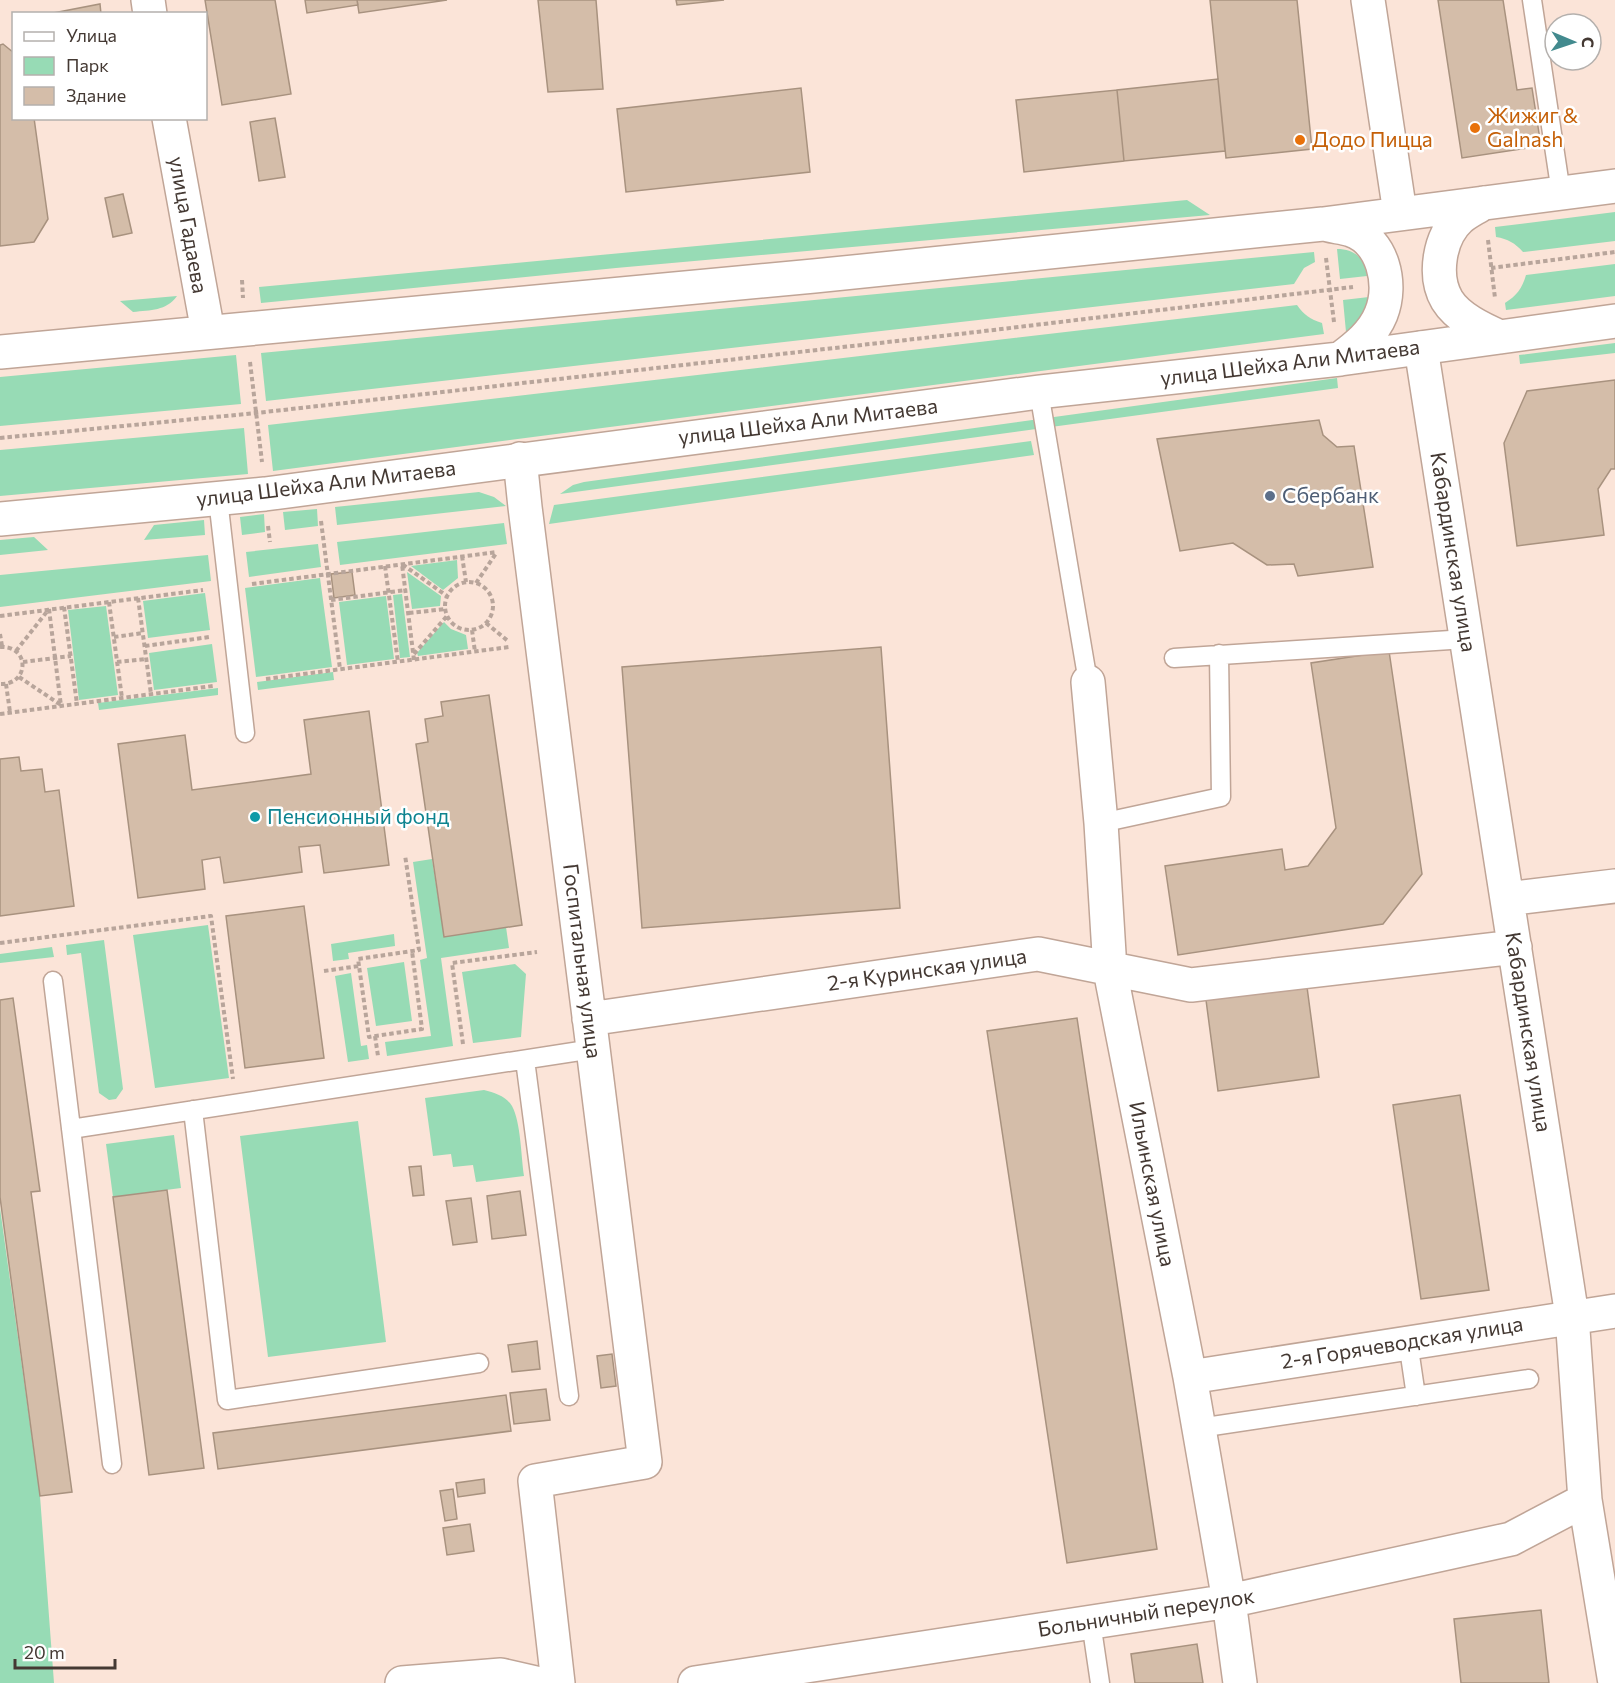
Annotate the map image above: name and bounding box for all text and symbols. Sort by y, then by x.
legend [12,12,207,120]
north arrow [1543,12,1603,72]
text: Улица [66,24,117,46]
text: С [1579,37,1598,48]
text: Парк [66,54,109,76]
text: Здание [66,84,126,106]
place label: Жижиг & Galnash [1487,102,1579,151]
marker: Жижиг & Galnash [1468,121,1482,135]
place label: Додо Пицца [1312,126,1433,151]
marker: Додо Пицца [1293,133,1307,147]
street label: улица Гадаева [165,154,214,295]
street label: улица Шейха Али Митаева [1159,333,1421,390]
street label: улица Шейха Али Митаева [677,392,939,449]
street label: Кабардинская улица [1426,450,1483,654]
street label: улица Шейха Али Митаева [195,454,457,511]
place label: Сбербанк [1282,482,1379,507]
marker: Сбербанк [1263,489,1277,503]
place label: Пенсионный фонд [267,803,449,828]
marker: Пенсионный фонд [248,810,262,824]
street label: Госпитальная улица [559,862,608,1060]
street label: Кабардинская улица [1501,930,1558,1134]
street label: 2-я Куринская улица [825,942,1028,995]
street label: Ильинская улица [1125,1099,1182,1268]
street label: 2-я Горячеводская улица [1279,1310,1525,1373]
street label: Больничный переулок [1036,1582,1256,1641]
scale bar [15,1632,116,1670]
text: 20 m [24,1641,65,1663]

